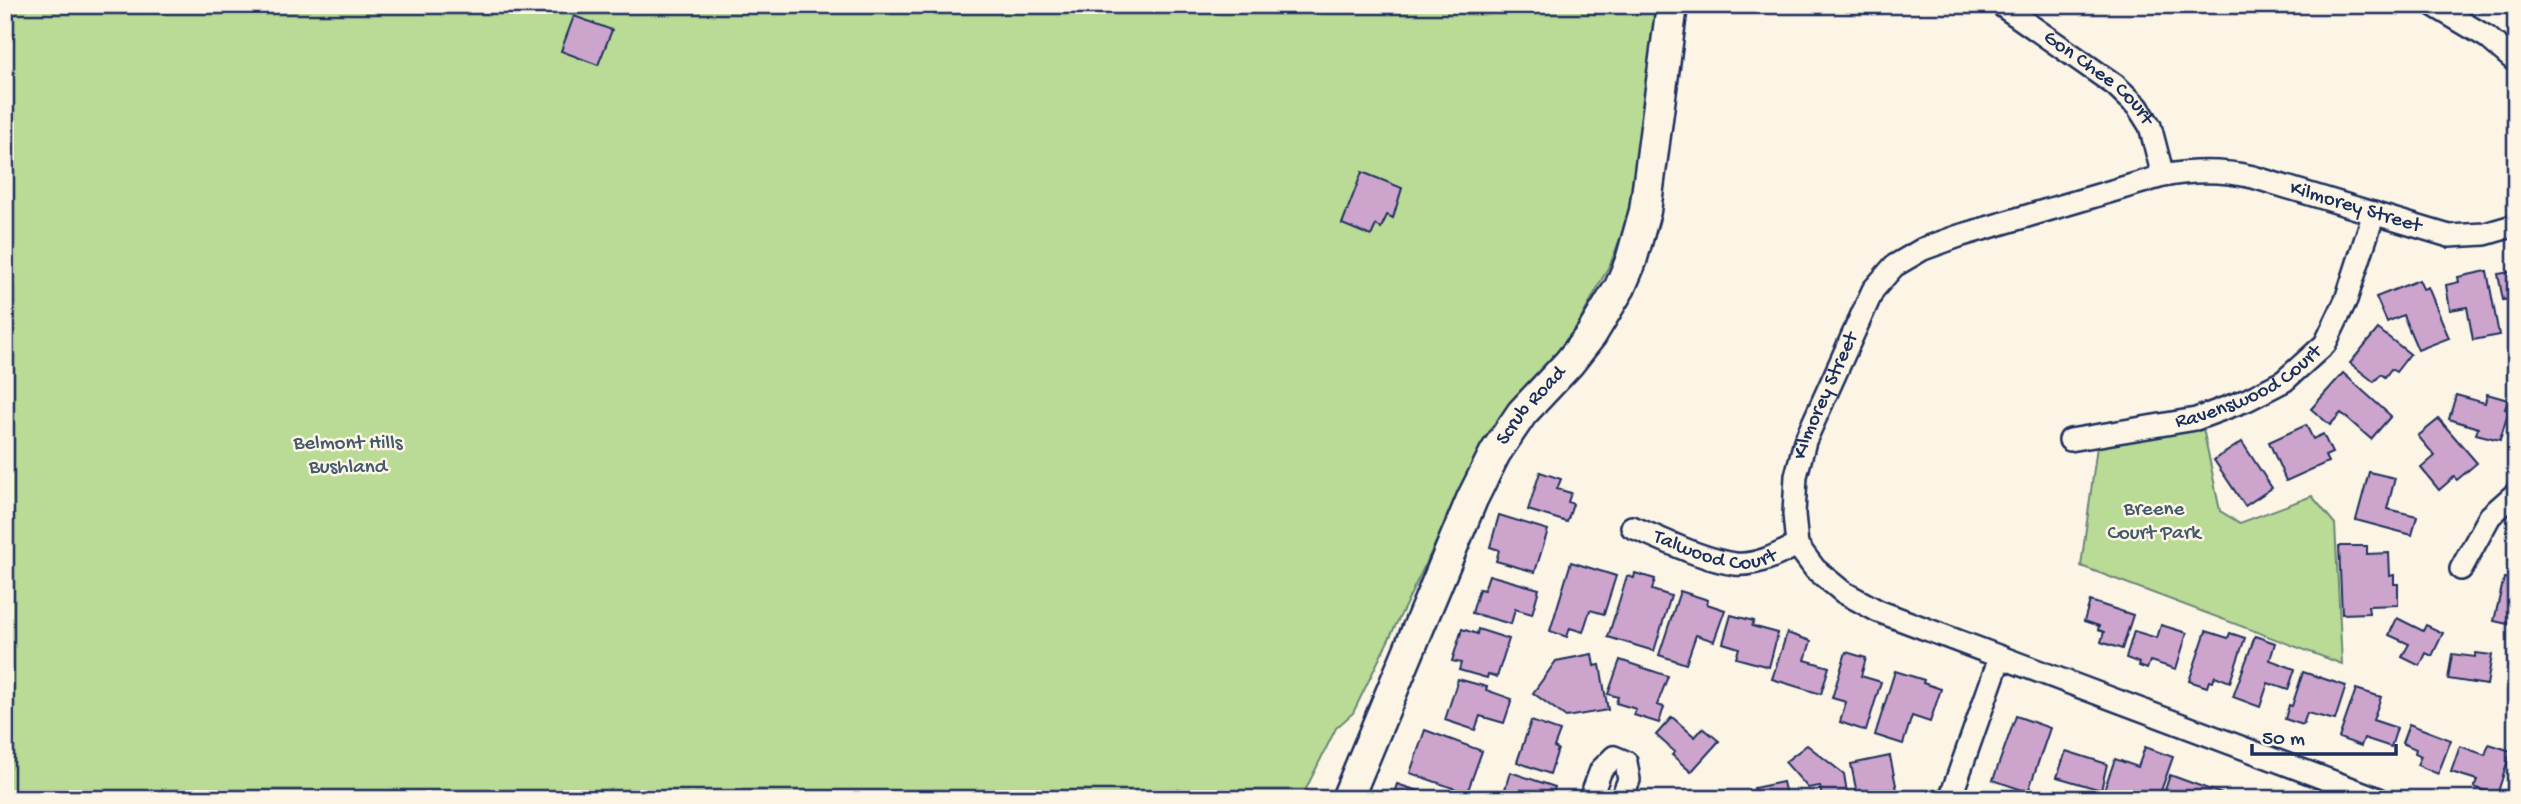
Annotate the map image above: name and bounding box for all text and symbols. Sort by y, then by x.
street label: Gon Chee Court [2038,26,2160,132]
street label: Kilmorey Street [2286,176,2426,240]
street label: Kilmorey Street [1788,326,1866,462]
street label: Ravenswood Court [2173,338,2329,435]
street label: Scrub Road [1491,360,1573,450]
park label: Belmont Hills Bushland [292,432,404,481]
park label: Breene Court Park [2107,498,2203,547]
street label: Talwood Court [1648,524,1783,577]
scale bar [2252,713,2395,757]
text: 50 m [2262,728,2305,753]

